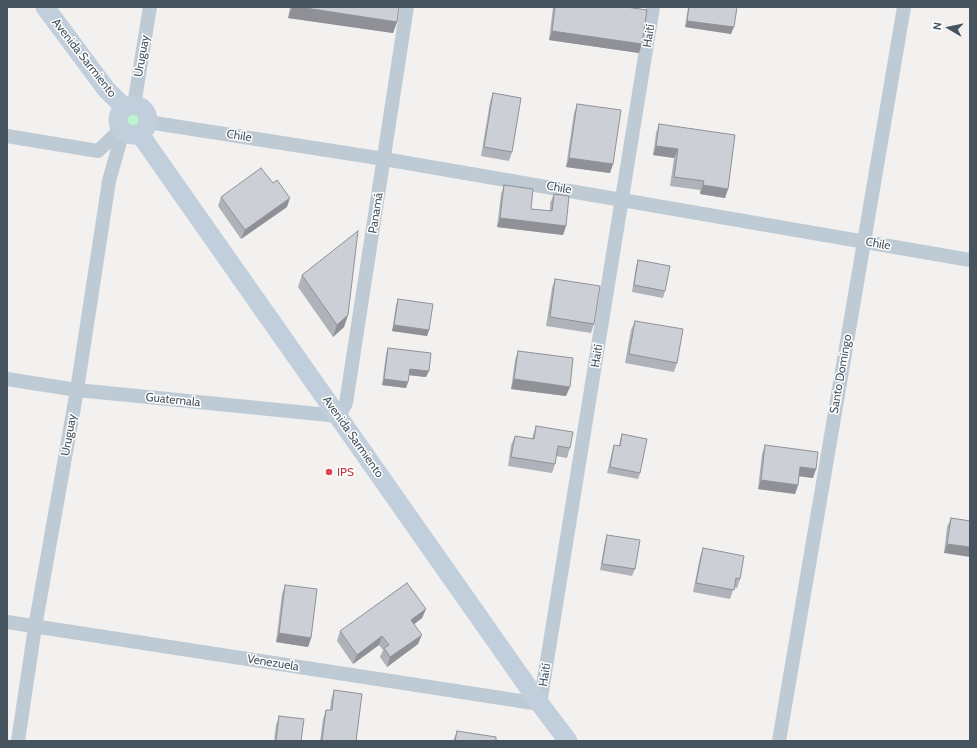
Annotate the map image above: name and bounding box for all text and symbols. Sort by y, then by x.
north arrow [929,8,969,48]
street label: Avenida Sarmiento [49,16,119,100]
text: N [930,21,945,31]
street label: Haití [640,23,658,49]
street label: Uruguay [131,34,153,78]
street label: Chile [225,127,253,145]
street label: Chile [545,179,573,197]
street label: Panamá [366,192,386,234]
street label: Chile [864,235,892,253]
street label: Santo Domingo [827,333,855,415]
street label: Haití [588,343,606,369]
street label: Guatemala [145,390,201,410]
street label: Avenida Sarmiento [319,393,387,481]
street label: Uruguay [58,413,80,457]
place label: IPS [337,465,354,479]
marker: IPS [324,467,334,477]
street label: Venezuela [246,652,300,674]
street label: Haití [536,662,554,688]

